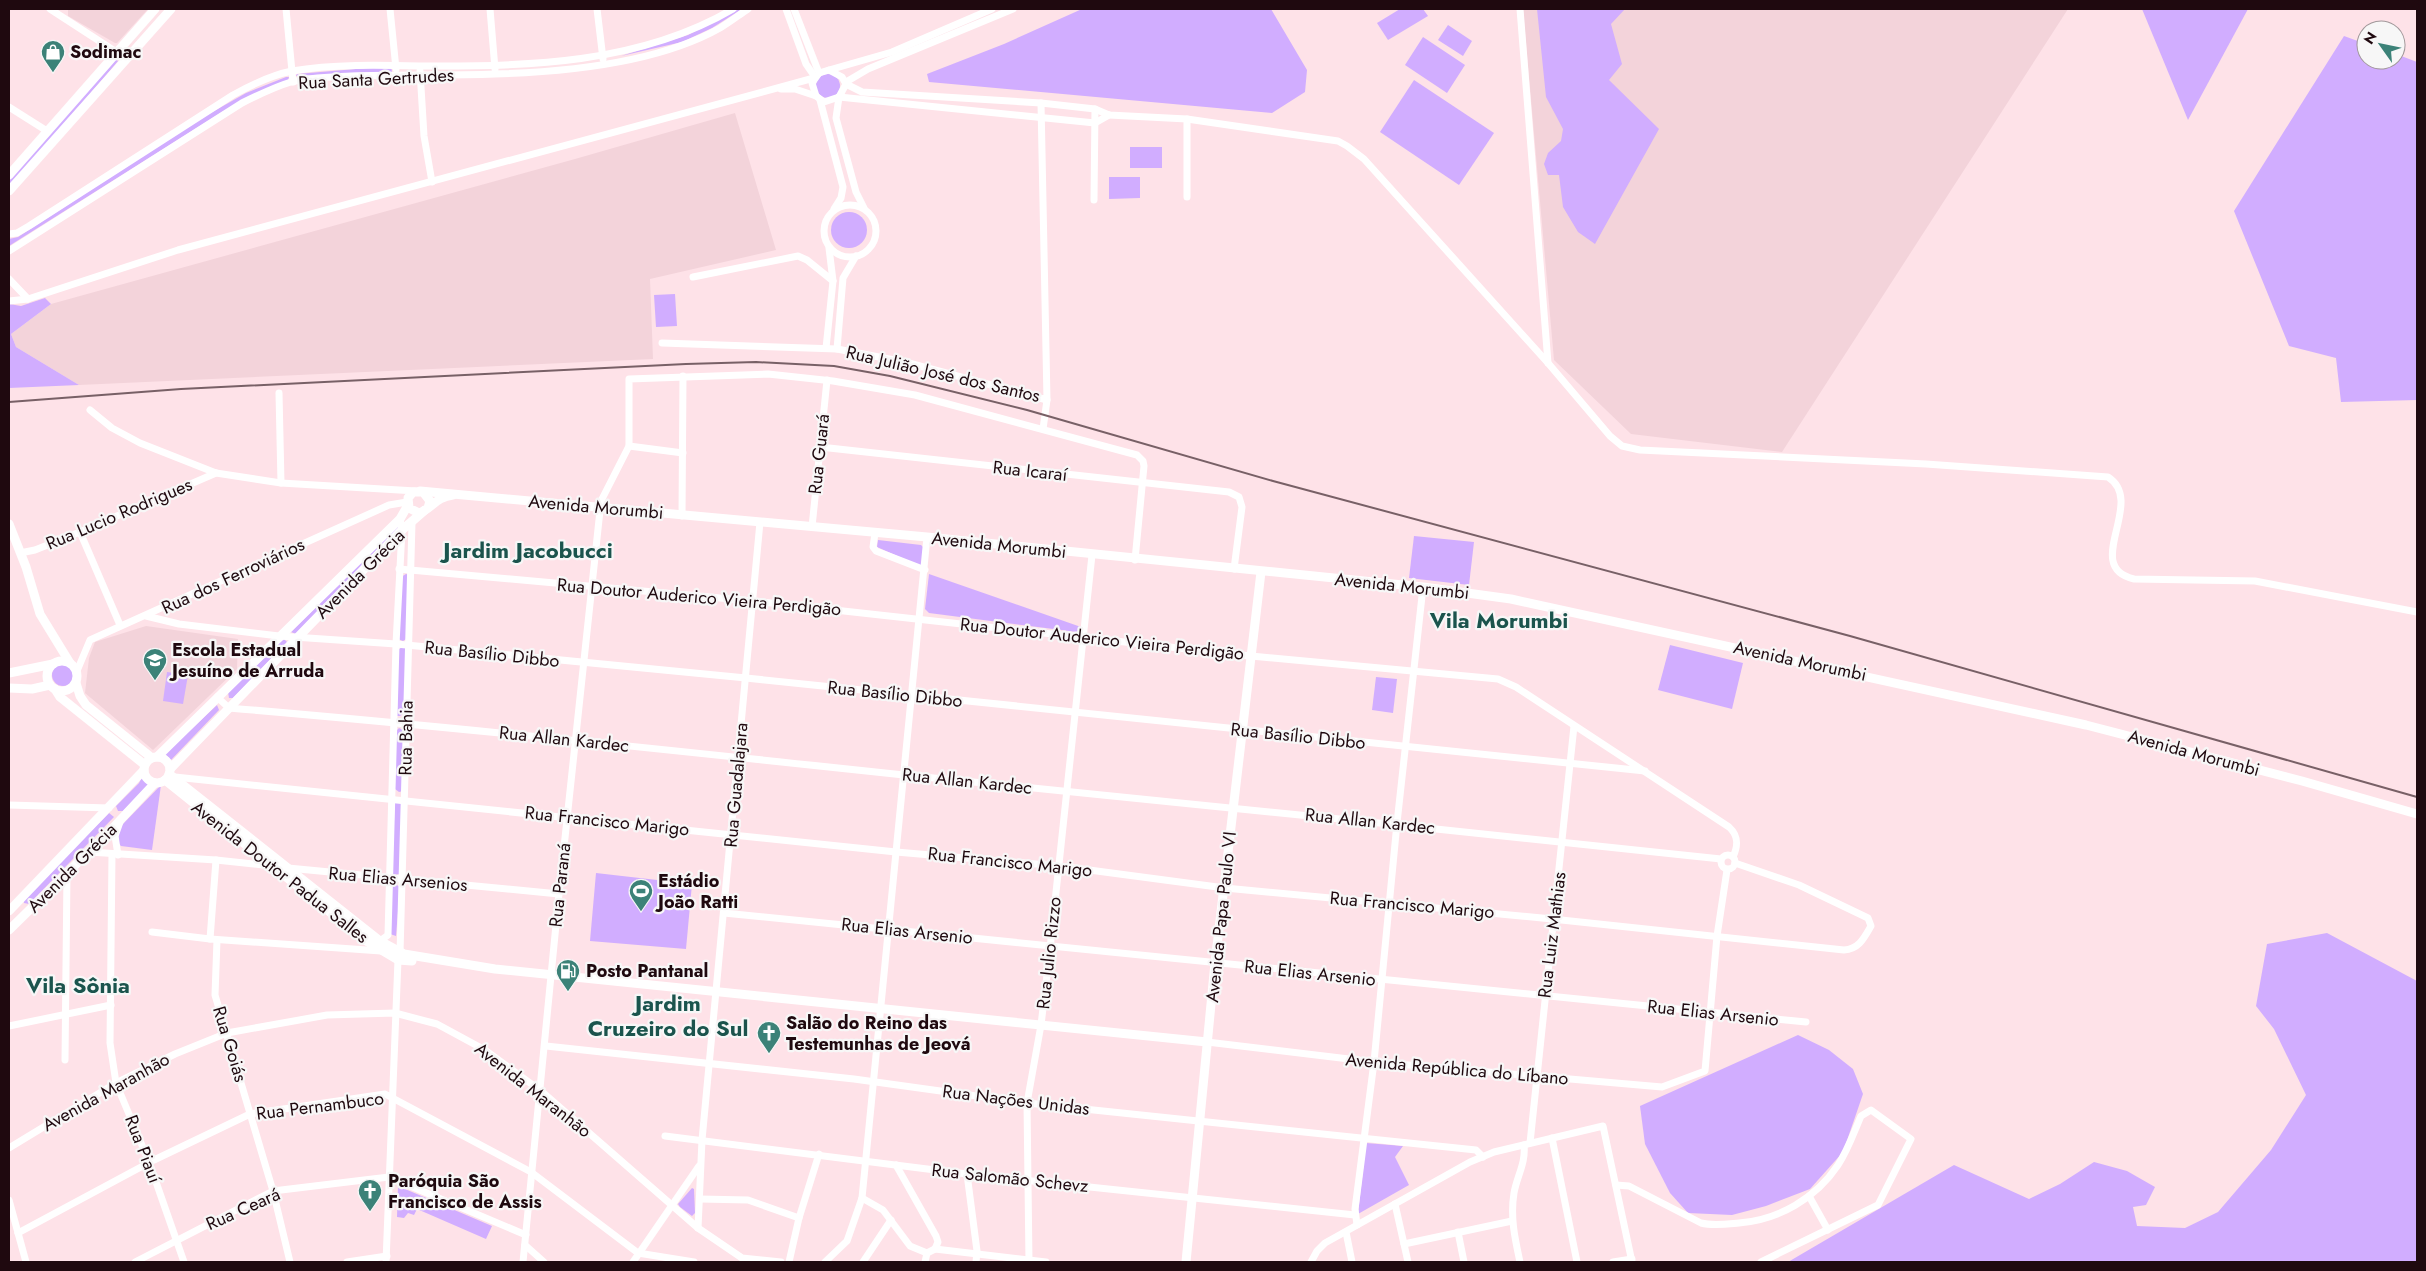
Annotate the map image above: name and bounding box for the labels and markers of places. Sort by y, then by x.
shop icon: Sodimac [40,39,66,73]
place label: Sodimac [70,39,141,65]
place label: Escola Estadual Jesuíno de Arruda [169,637,324,684]
school or university icon: Escola Estadual Jesuíno de Arruda [142,647,168,681]
place label: Estádio João Ratti [655,868,738,915]
sports icon: Estádio João Ratti [628,878,654,912]
fuel station icon: Posto Pantanal [555,958,581,992]
place label: Posto Pantanal [586,958,708,984]
place label: Salão do Reino das Testemunhas de Jeová [786,1010,971,1057]
church icon: Salão do Reino das Testemunhas de Jeová [756,1020,782,1054]
place label: Paróquia São Francisco de Assis [388,1168,542,1215]
church icon: Paróquia São Francisco de Assis [357,1178,383,1212]

